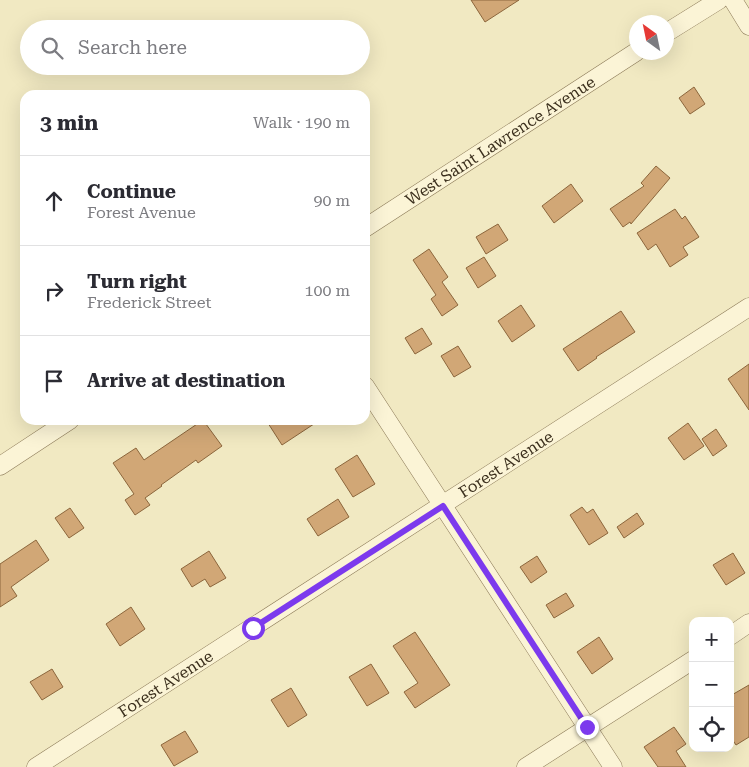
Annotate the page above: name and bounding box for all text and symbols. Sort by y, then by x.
north arrow [629,15,674,60]
search box [20,20,370,75]
icon: search [38,34,66,62]
text: Search here [78,36,187,59]
street label: West Saint Lawrence Avenue [401,72,599,209]
text: 3 min [40,111,98,135]
text: Walk · 190 m [253,113,350,132]
text: Continue [87,180,176,203]
icon: ahead [40,187,68,215]
text: 90 m [313,191,350,210]
text: Forest Avenue [87,203,196,222]
text: Turn right [87,270,187,293]
icon: right [40,277,68,305]
text: 100 m [304,281,350,300]
text: Frederick Street [87,293,211,312]
icon: arrive [40,367,68,395]
text: Arrive at destination [87,369,285,392]
street label: Forest Avenue [455,426,557,501]
route start [242,617,265,640]
map controls [689,617,734,752]
button: + [689,617,734,662]
street label: Forest Avenue [114,646,217,721]
button: − [689,662,734,707]
button: locate [689,707,734,752]
route end [576,716,599,739]

